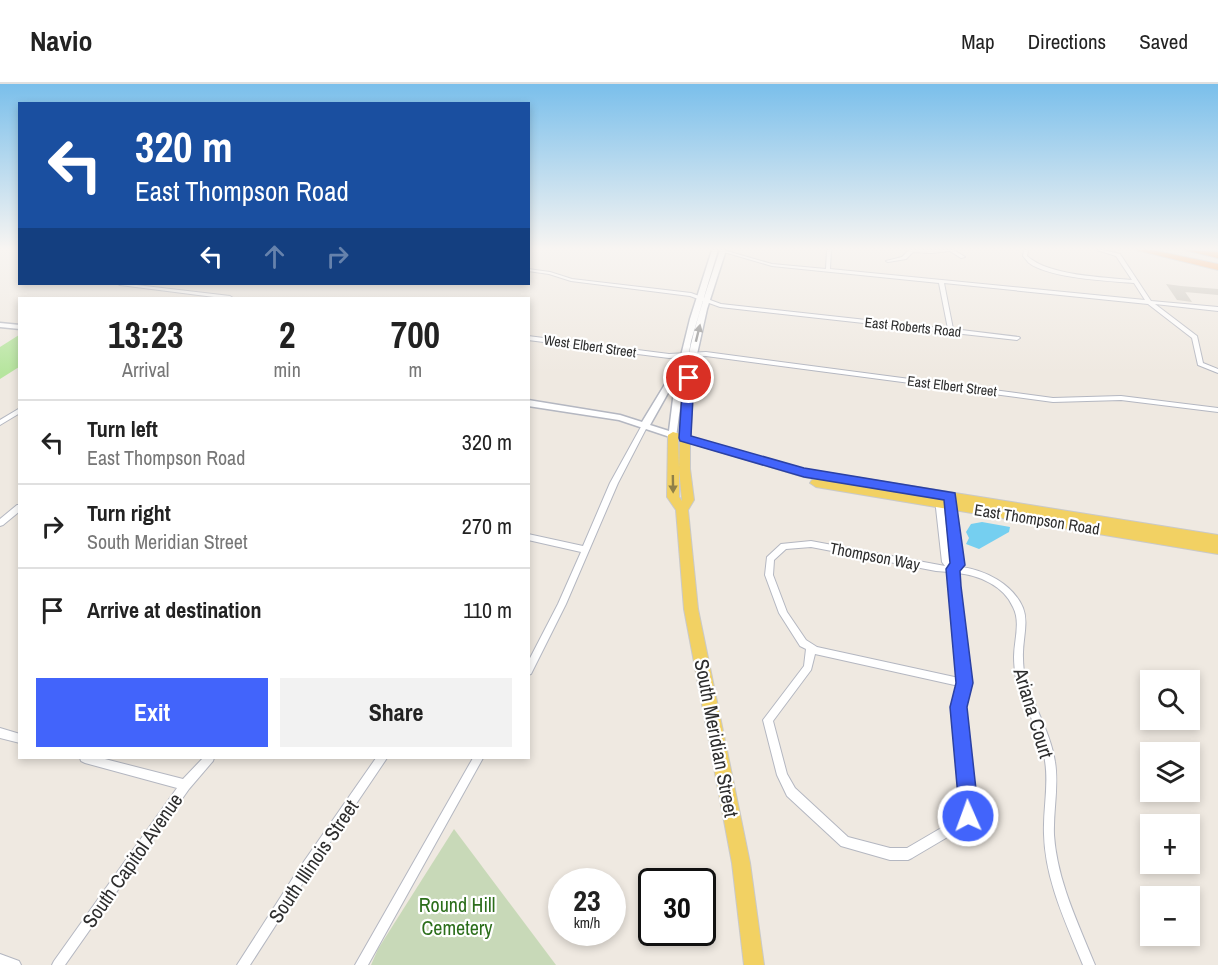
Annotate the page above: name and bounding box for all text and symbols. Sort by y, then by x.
text: Navio [30,22,93,60]
text: Map [961,27,995,56]
text: Directions [1028,27,1106,56]
text: Saved [1139,27,1188,56]
text: 320 m [135,119,233,175]
icon: left [36,126,114,204]
text: East Thompson Road [135,173,349,209]
icon: left [195,240,228,273]
icon: ahead [258,240,291,273]
icon: right [321,240,354,273]
text: 13:23 [108,311,183,359]
text: 2 [279,311,295,359]
text: 700 [391,311,440,359]
street label: East Roberts Road [864,313,962,341]
one-way arrow [693,324,703,342]
street label: West Elbert Street [543,331,637,361]
pin [663,352,714,403]
text: Arrival [122,356,169,383]
text: min [273,356,301,383]
text: m [409,356,422,383]
icon: arrive [672,361,705,394]
street label: East Elbert Street [906,372,998,400]
text: Turn left [87,414,158,444]
icon: left [36,426,69,459]
text: 320 m [462,427,512,457]
text: East Thompson Road [87,444,245,471]
one-way arrow [668,475,678,494]
text: Turn right [87,498,171,528]
street label: East Thompson Road [973,498,1101,540]
icon: right [36,510,69,543]
text: 270 m [462,511,512,541]
text: South Meridian Street [87,528,247,555]
street label: Thompson Way [828,536,922,576]
icon: arrive [36,594,69,627]
text: Arrive at destination [87,595,261,625]
text: 110 m [463,595,512,625]
street label: South Meridian Street [688,657,746,820]
street label: Ariana Court [1007,664,1061,762]
map controls [1140,670,1200,946]
button: search [1140,670,1200,730]
button: Exit [36,678,268,747]
button: Share [280,678,512,747]
button: layers [1140,742,1200,802]
position arrow [936,784,1000,848]
street label: South Capitol Avenue [76,787,188,933]
street label: South Illinois Street [262,794,364,928]
button: + [1140,814,1200,874]
speed limit sign: 30 [638,868,716,946]
text: 23 [573,880,601,920]
button: − [1140,886,1200,946]
park label: Round Hill Cemetery [419,891,495,941]
text: km/h [574,912,600,933]

